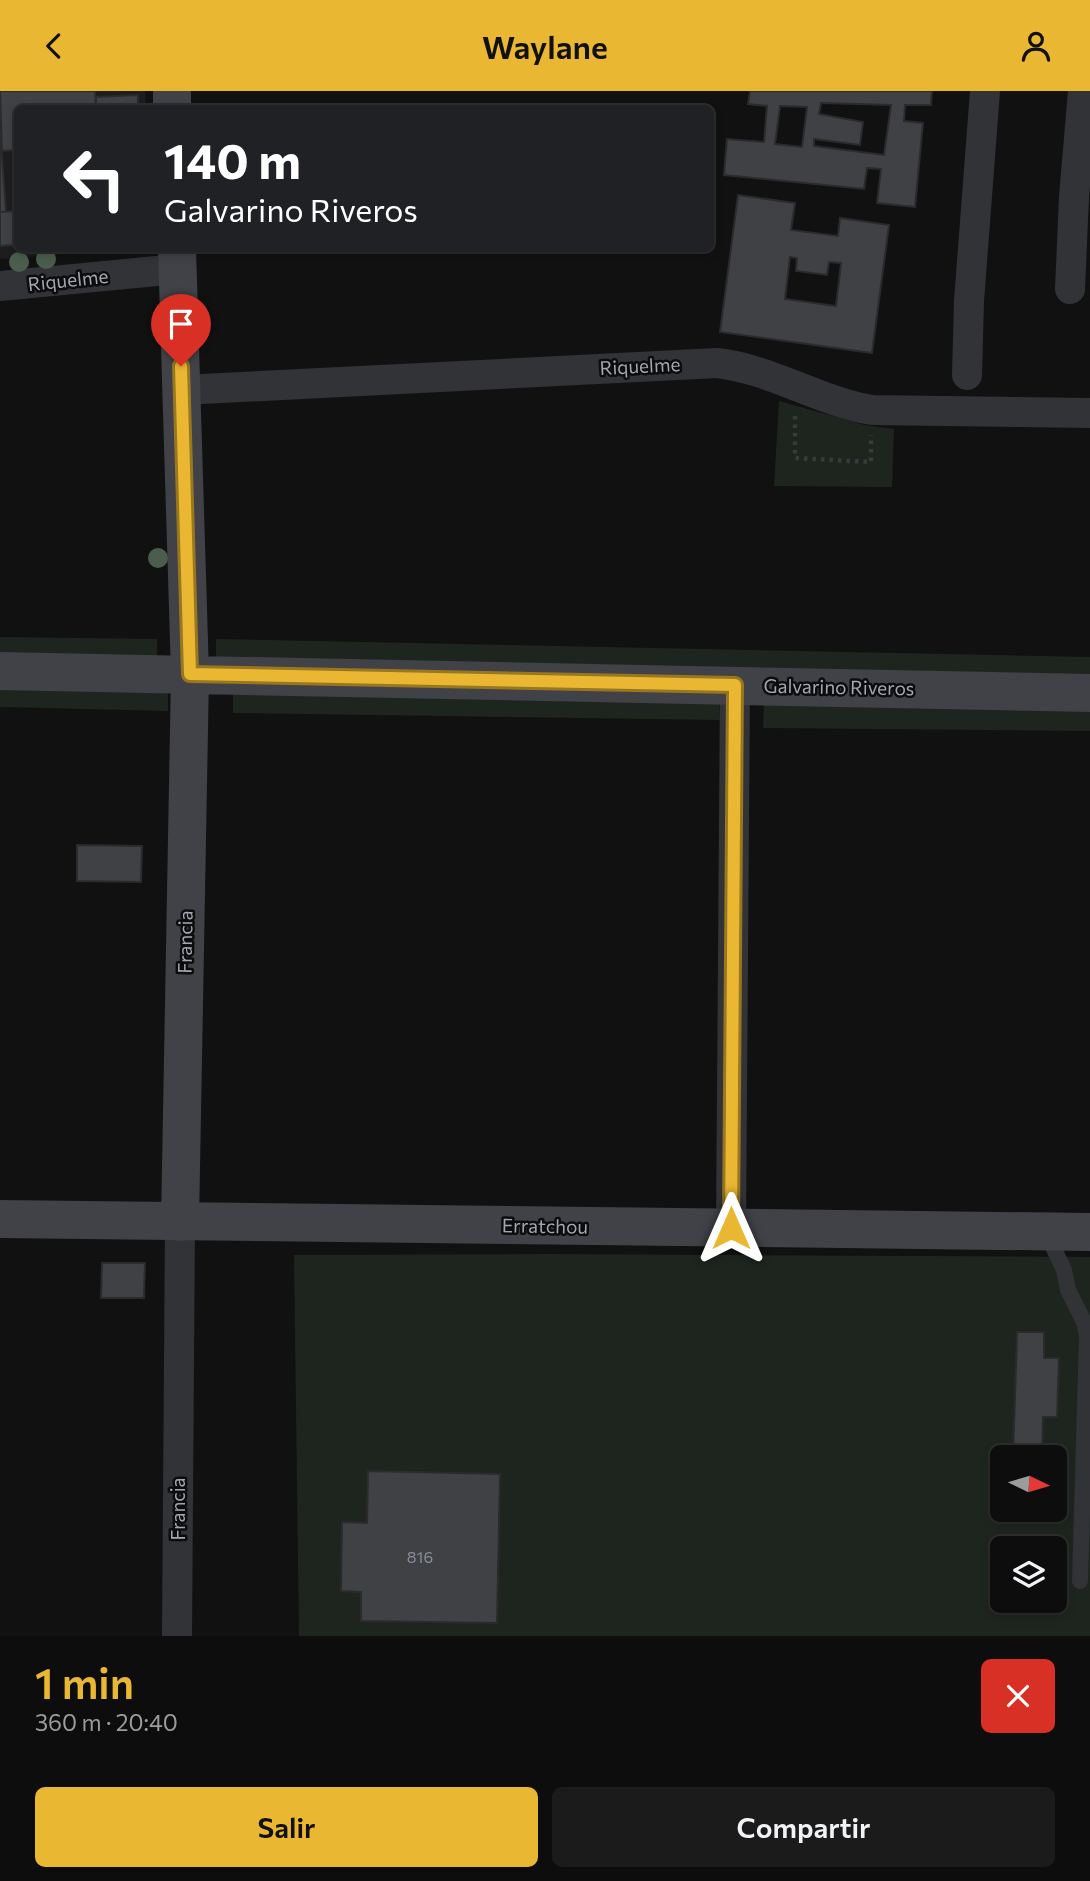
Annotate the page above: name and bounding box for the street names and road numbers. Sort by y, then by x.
street label: Riquelme [27,264,109,295]
street label: Riquelme [599,352,681,379]
street label: Galvarino Riveros [763,674,915,699]
street label: Francia [172,910,197,974]
street label: Erratchou [502,1213,588,1238]
street label: Francia [166,1477,189,1541]

